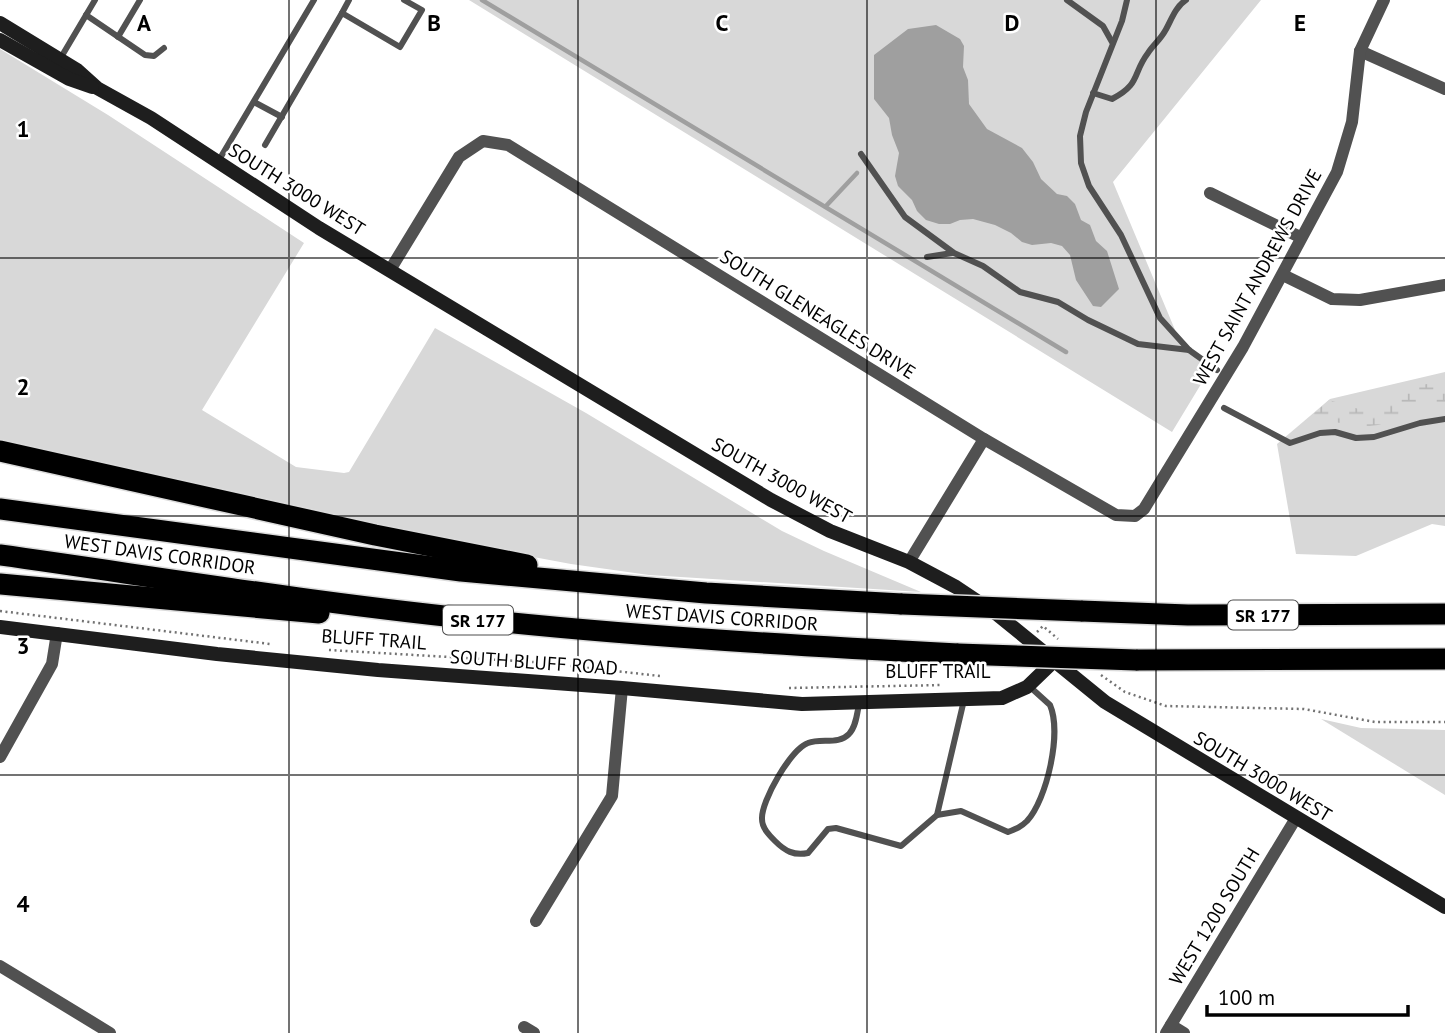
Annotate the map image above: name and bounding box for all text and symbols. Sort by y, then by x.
text: A [137,8,151,37]
text: B [427,8,441,37]
text: C [716,8,729,37]
text: D [1005,8,1019,37]
text: E [1294,8,1306,37]
text: 1 [16,114,30,143]
street label: SOUTH 3000 WEST [224,137,370,241]
street label: WEST SAINT ANDREWS DRIVE [1187,165,1327,389]
street label: SOUTH GLENEAGLES DRIVE [716,244,920,384]
text: 2 [16,372,30,401]
street label: SOUTH 3000 WEST [708,432,857,529]
street label: WEST DAVIS CORRIDOR [63,529,257,579]
street label: WEST DAVIS CORRIDOR [625,598,819,636]
road number: SR 177 [1228,600,1298,630]
road number: SR 177 [443,606,513,634]
street label: BLUFF TRAIL [321,623,428,655]
text: 3 [16,631,30,660]
street label: SOUTH BLUFF ROAD [449,644,619,680]
street label: BLUFF TRAIL [885,659,991,683]
street label: SOUTH 3000 WEST [1190,725,1337,827]
street label: WEST 1200 SOUTH [1164,843,1264,989]
text: 4 [16,889,30,918]
scale bar [1207,974,1408,1018]
text: 100 m [1218,984,1275,1011]

